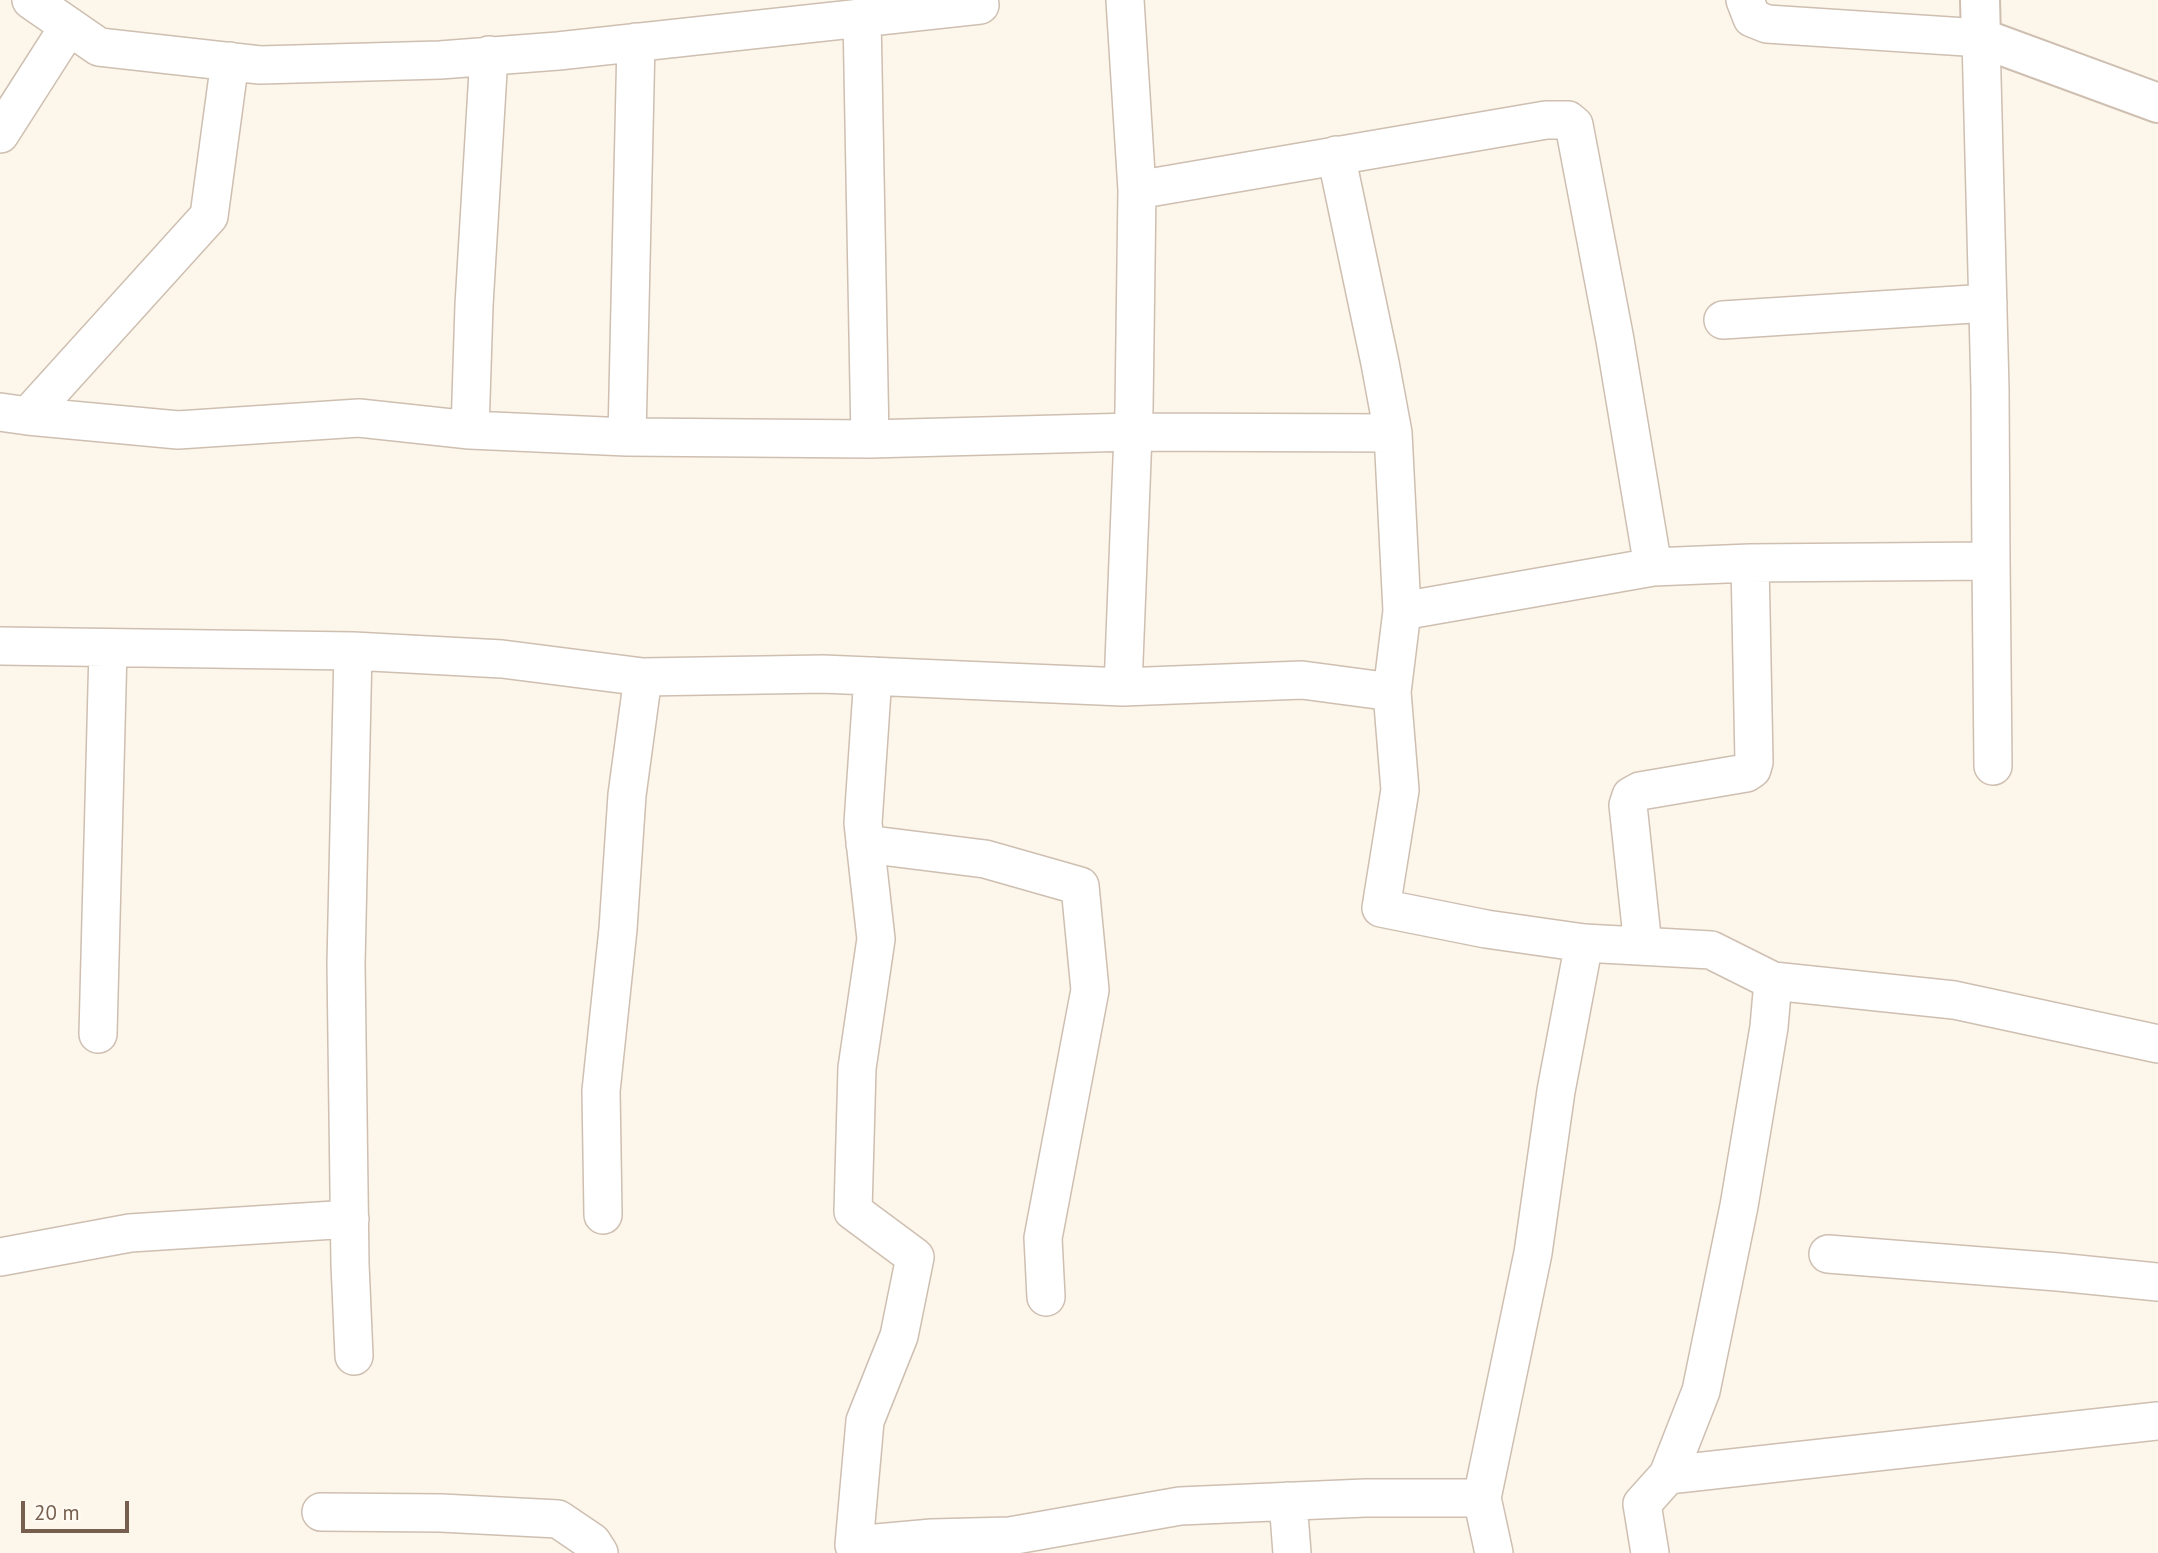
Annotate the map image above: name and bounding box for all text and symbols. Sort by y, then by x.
scale bar [24,1486,133,1530]
text: 20 m [34,1499,80,1526]

